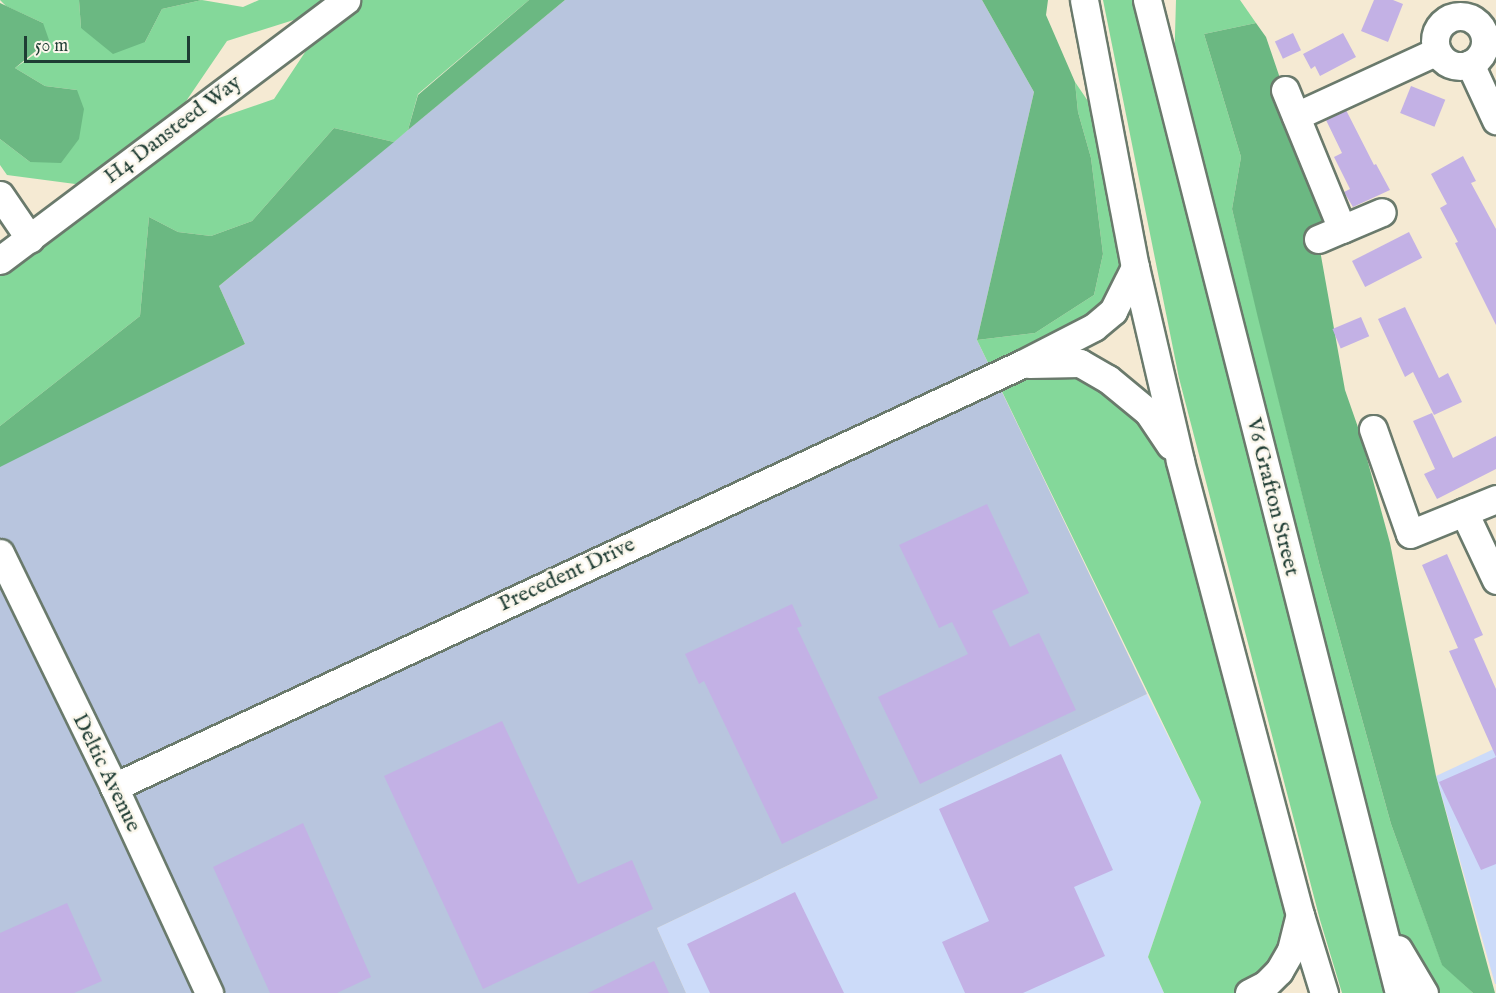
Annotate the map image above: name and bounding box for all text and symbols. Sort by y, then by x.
scale bar [27,24,194,62]
text: 50 m [35,35,68,58]
street label: H4 Dansteed Way [99,70,247,190]
street label: V6 Grafton Street [1240,415,1304,579]
street label: Precedent Drive [495,532,639,618]
street label: Deltic Avenue [66,709,146,837]

